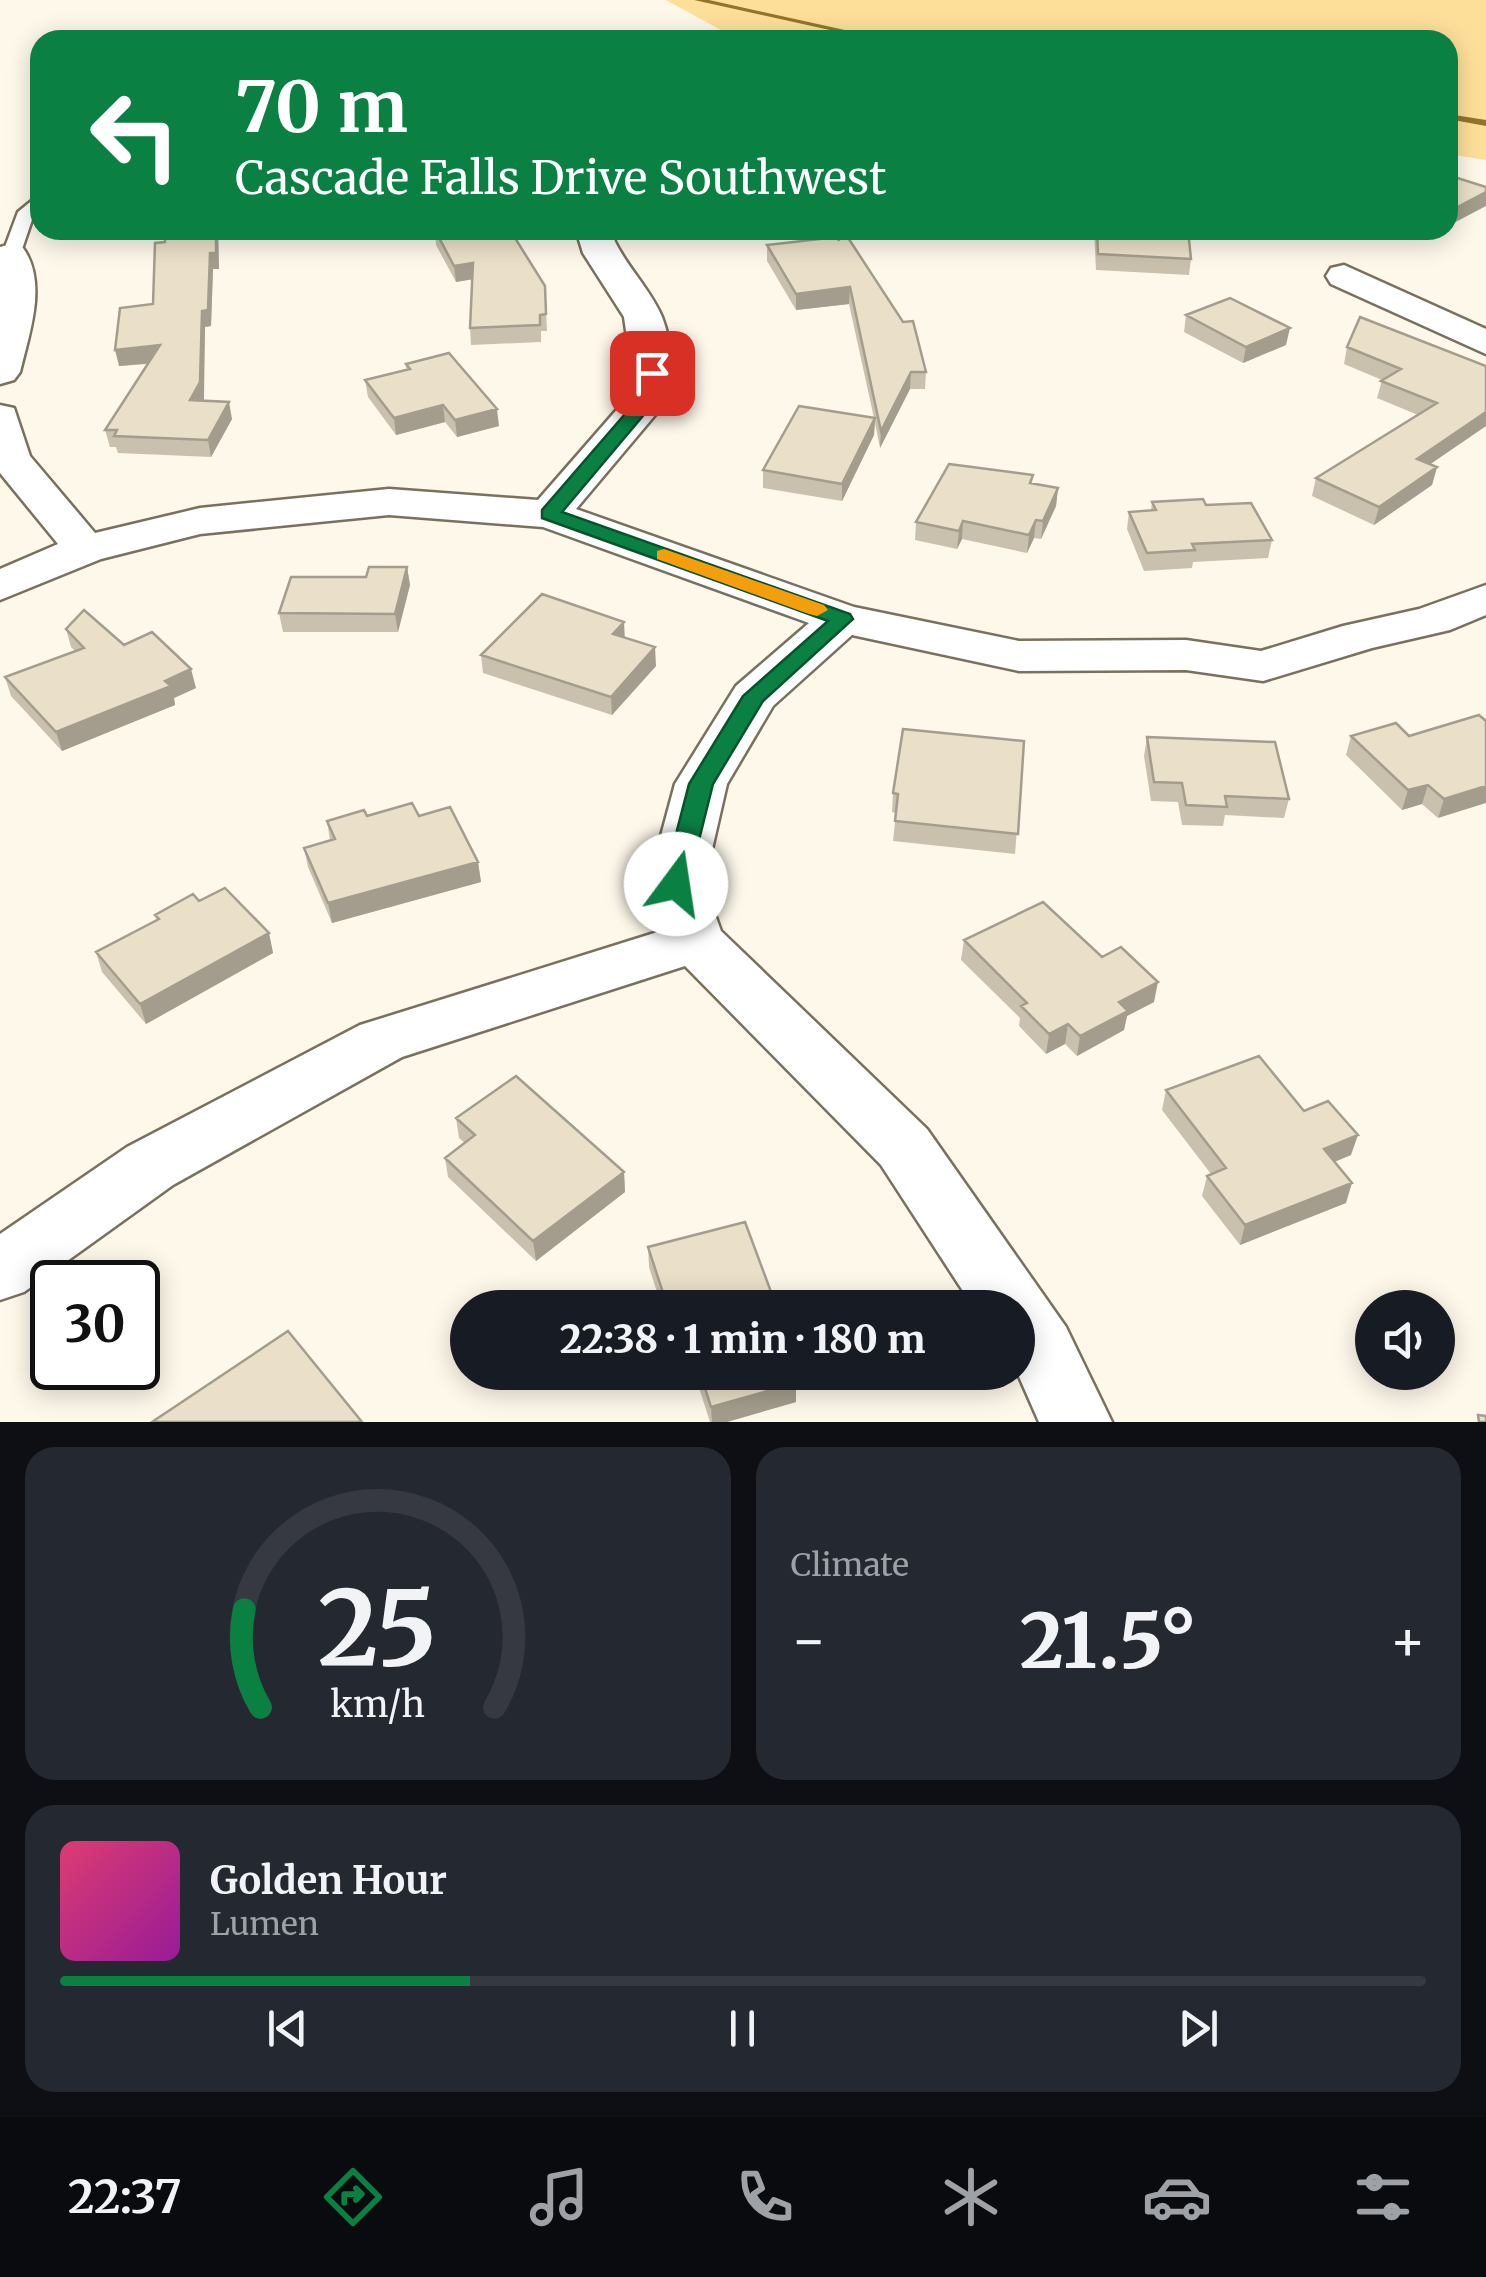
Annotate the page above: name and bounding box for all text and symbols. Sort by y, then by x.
text: 70 m [235,63,408,151]
icon: left [70,70,200,200]
text: Cascade Falls Drive Southwest [235,150,887,206]
pin [610,331,695,416]
icon: arrive [625,346,680,401]
position arrow [624,832,728,936]
speed limit sign: 30 [30,1260,160,1390]
map controls [1355,1290,1455,1390]
button: sound [1355,1290,1455,1390]
text: 22:38 · 1 min · 180 m [560,1316,925,1363]
text: Climate [791,1545,909,1585]
text: 25 [318,1563,437,1693]
text: 21.5° [1020,1594,1197,1688]
text: − [791,1606,827,1675]
text: + [1389,1606,1426,1675]
text: km/h [330,1682,425,1727]
text: Golden Hour [210,1857,447,1904]
text: Lumen [210,1904,319,1944]
icon: previous [260,2001,315,2056]
icon: pause [715,2001,770,2056]
icon: next [1171,2001,1226,2056]
icon: directions [318,2162,388,2232]
icon: music [524,2162,594,2232]
icon: phone [730,2162,800,2232]
icon: climate [936,2162,1006,2232]
icon: car [1142,2162,1212,2232]
icon: filters [1348,2162,1418,2232]
text: 22:37 [68,2169,182,2225]

